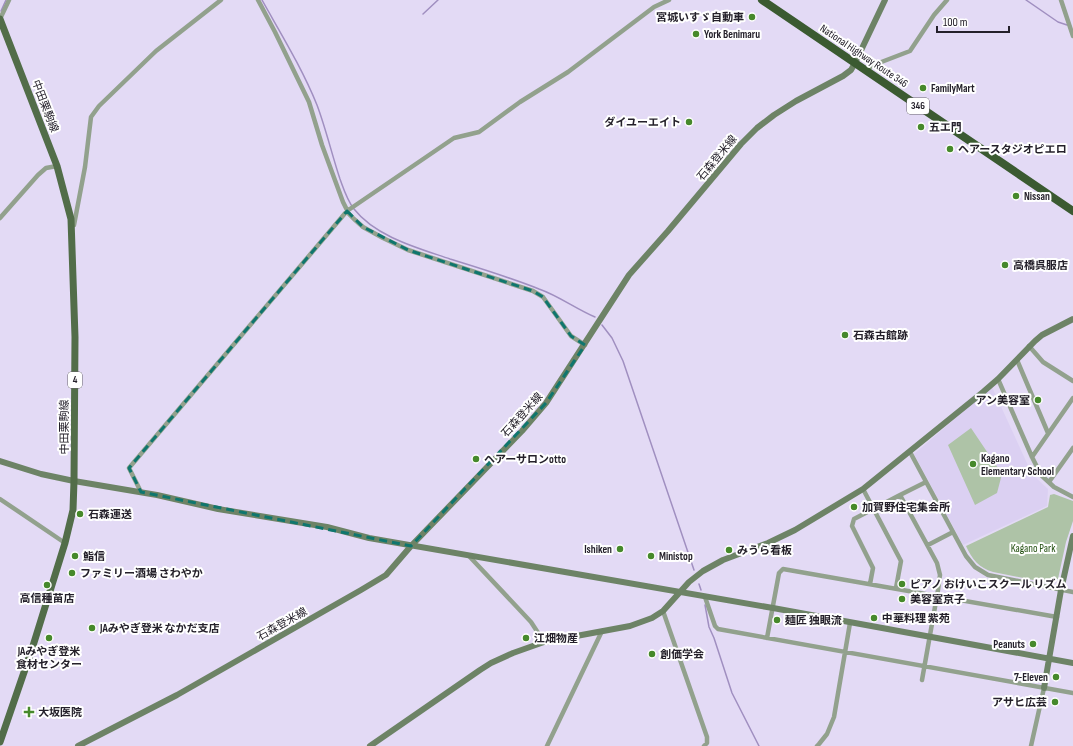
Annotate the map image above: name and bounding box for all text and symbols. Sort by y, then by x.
scale bar [937,8,1009,34]
place label: 宮城いすゞ自動車 [656,11,744,24]
marker: 宮城いすゞ自動車 [747,12,757,22]
text: 100 m [943,15,968,30]
street label: National Highway Route 346 [818,22,911,90]
place label: York Benimaru [704,28,760,41]
marker: York Benimaru [691,29,701,39]
street label: 中田栗駒線 [29,78,61,134]
place label: FamilyMart [931,82,975,95]
marker: FamilyMart [918,83,928,93]
road number: 346 [907,98,929,114]
place label: ダイユーエイト [604,116,681,129]
marker: ダイユーエイト [684,117,694,127]
place label: 五エ門 [929,121,962,134]
marker: 五エ門 [916,122,926,132]
street label: 石森登米線 [694,133,740,183]
place label: ヘアースタジオピエロ [958,143,1067,156]
marker: ヘアースタジオピエロ [945,144,955,154]
place label: Nissan [1024,190,1050,203]
marker: Nissan [1011,191,1021,201]
place label: 高橋呉服店 [1013,259,1068,272]
marker: 高橋呉服店 [1000,260,1010,270]
place label: 石森古館跡 [853,329,908,342]
marker: 石森古館跡 [840,330,850,340]
road number: 4 [68,372,82,388]
street label: 石森登米線 [499,390,545,440]
place label: アン美容室 [975,394,1030,407]
marker: アン美容室 [1033,395,1043,405]
street label: 中田栗駒線 [58,400,71,455]
place label: Kagano Elementary School [981,452,1054,478]
place label: ヘアーサロンotto [484,453,566,466]
marker: ヘアーサロンotto [471,454,481,464]
marker: Kagano Elementary School [968,459,978,469]
place label: 加賀野住宅集会所 [862,501,950,514]
marker: 加賀野住宅集会所 [849,502,859,512]
place label: 石森運送 [88,508,132,521]
marker: 石森運送 [75,509,85,519]
park label: Kagano Park [1011,542,1056,555]
place label: Ishiken [584,543,612,556]
marker: Ishiken [615,544,625,554]
place label: みうら看板 [737,544,792,557]
marker: みうら看板 [724,545,734,555]
place label: 鮨信 [83,550,105,563]
place label: Ministop [659,550,693,563]
marker: 鮨信 [70,551,80,561]
marker: Ministop [646,551,656,561]
place label: ファミリー酒場 さわやか [80,567,203,580]
marker: ファミリー酒場 さわやか [67,568,77,578]
place label: ピアノ おけいこスクール リズム [910,578,1066,591]
marker: ピアノ おけいこスクール リズム [897,579,907,589]
marker: 高信種苗店 [42,580,52,590]
place label: 高信種苗店 [20,592,75,605]
place label: 美容室京子 [910,593,965,606]
marker: 美容室京子 [897,594,907,604]
street label: 石森登米線 [255,605,309,643]
place label: 中華料理 紫苑 [882,612,950,625]
marker: 中華料理 紫苑 [869,613,879,623]
place label: 麺匠 独眼流 [784,614,842,627]
marker: 麺匠 独眼流 [772,615,782,625]
place label: JAみやぎ登米 なかだ支店 [99,622,219,635]
marker: JAみやぎ登米 なかだ支店 [87,623,97,633]
place label: 江畑物産 [534,632,578,645]
marker: JAみやぎ登米 食材センター [44,633,54,643]
marker: 江畑物産 [521,633,531,643]
place label: Peanuts [993,638,1025,651]
marker: Peanuts [1028,639,1038,649]
place label: JAみやぎ登米 食材センター [16,645,82,671]
place label: 創価学会 [660,648,704,661]
marker: 創価学会 [647,649,657,659]
place label: 7-Eleven [1014,671,1048,684]
marker: 7-Eleven [1051,672,1061,682]
place label: アサヒ広芸 [992,696,1047,709]
marker: アサヒ広芸 [1050,697,1060,707]
marker: 大坂医院 [23,706,35,718]
place label: 大坂医院 [38,706,82,719]

